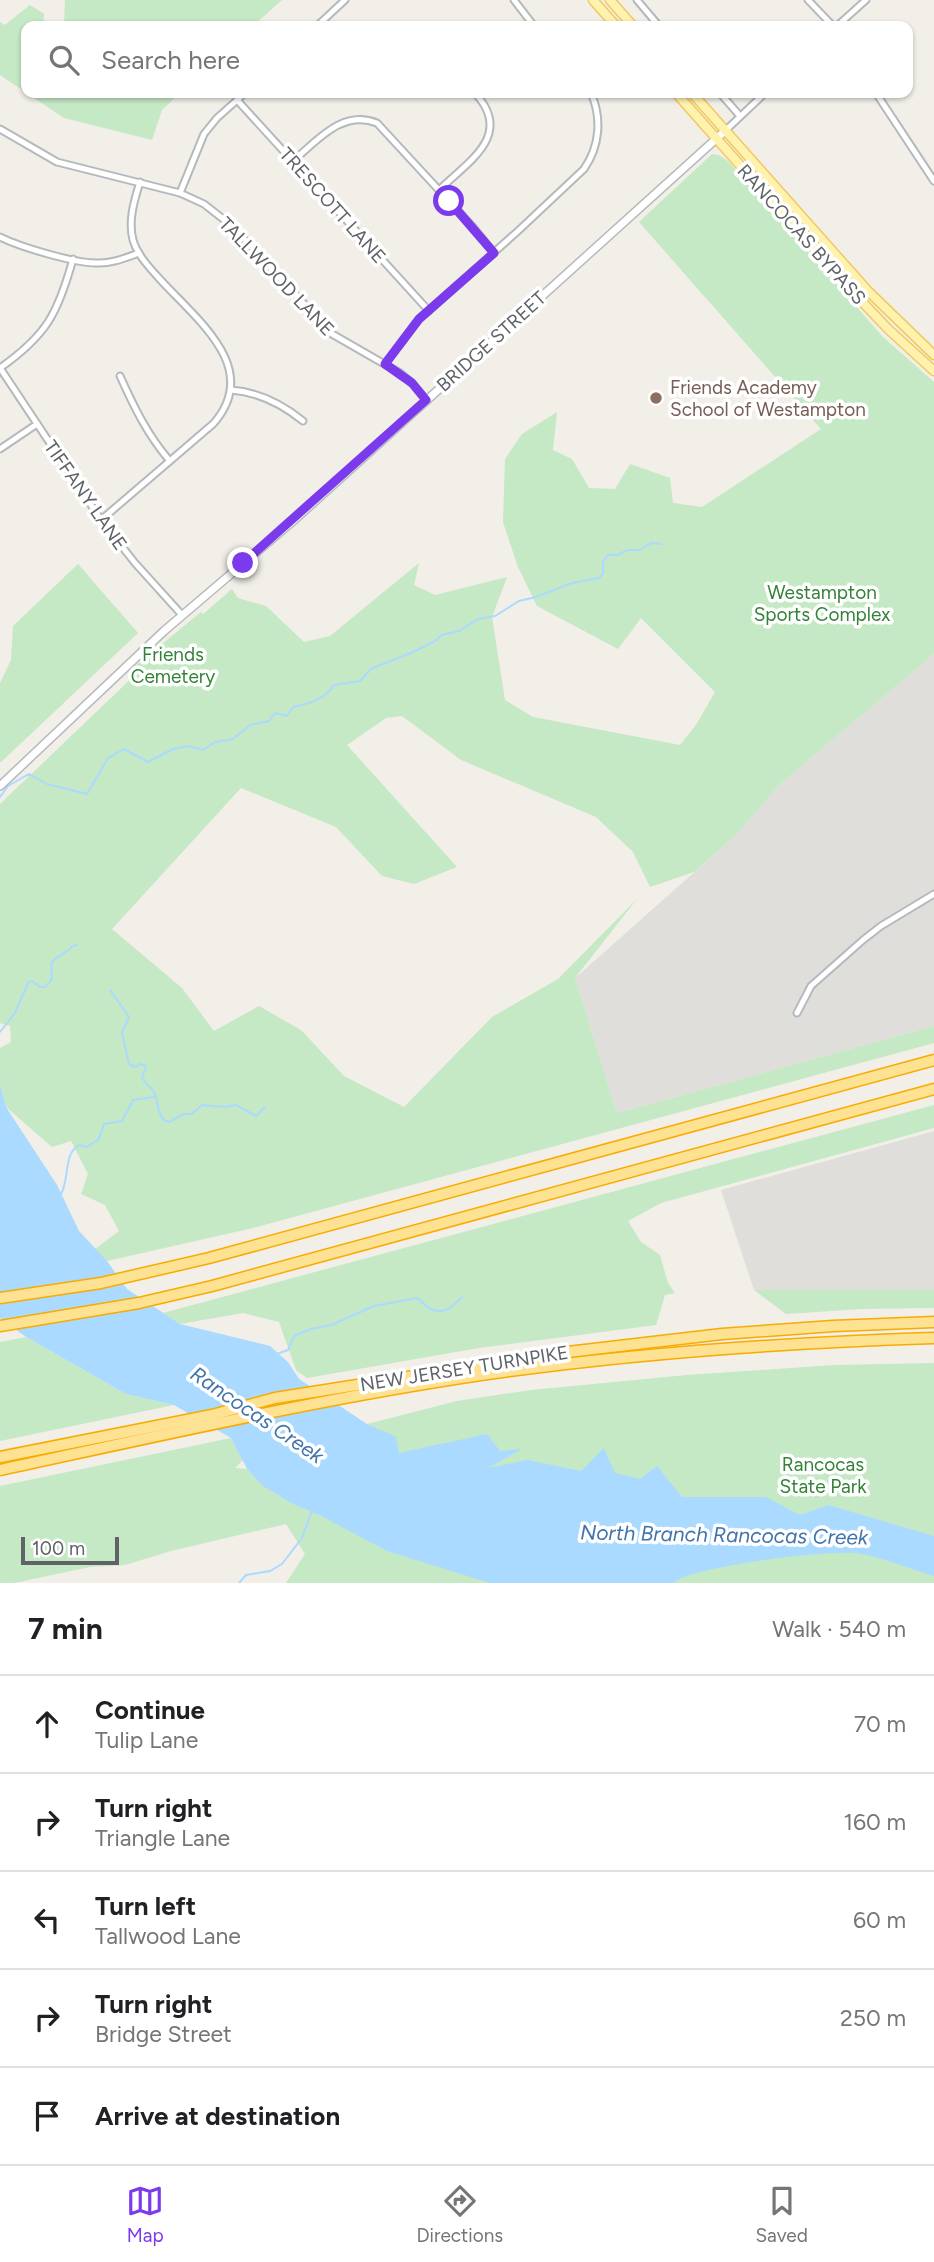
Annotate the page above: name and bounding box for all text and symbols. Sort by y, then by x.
search box [21,21,913,98]
icon: search [45,41,83,79]
text: Search here [101,44,240,76]
street label: TRESCOTT LANE [275,143,391,268]
street label: RANCOCAS BYPASS [732,159,871,309]
route start [433,185,464,216]
street label: TALLWOOD LANE [214,212,339,340]
street label: BRIDGE STREET [432,286,551,396]
place label: Friends Academy School of Westampton [670,376,866,421]
marker: Friends Academy School of Westampton [648,390,664,406]
street label: TIFFANY LANE [39,436,132,555]
route end [227,547,258,578]
park label: Westampton Sports Complex [754,581,890,626]
park label: Friends Cemetery [131,643,215,688]
street label: NEW JERSEY TURNPIKE [358,1341,570,1396]
water label: Rancocas Creek [186,1361,329,1469]
park label: Rancocas State Park [780,1453,867,1498]
water label: North Branch Rancocas Creek [580,1519,869,1550]
scale bar [21,1534,119,1566]
text: 100 m [32,1537,85,1560]
text: 7 min [28,1610,103,1647]
text: Walk · 540 m [772,1615,906,1643]
text: Continue [95,1694,205,1726]
icon: ahead [28,1705,66,1743]
text: 70 m [854,1710,906,1738]
text: Tulip Lane [95,1726,198,1754]
text: Turn right [95,1792,212,1824]
icon: right [28,1803,66,1841]
text: 160 m [843,1808,906,1836]
text: Triangle Lane [95,1824,230,1852]
text: Turn left [95,1890,196,1922]
icon: left [28,1901,66,1939]
text: 60 m [853,1906,906,1934]
text: Tallwood Lane [95,1922,241,1950]
text: Turn right [95,1988,212,2020]
icon: right [28,1999,66,2037]
text: 250 m [840,2004,906,2032]
text: Bridge Street [95,2020,232,2048]
icon: arrive [28,2097,66,2135]
text: Arrive at destination [95,2100,340,2132]
tab: Map [126,2182,164,2247]
tab: Directions [416,2182,503,2247]
tab: Saved [755,2182,808,2247]

